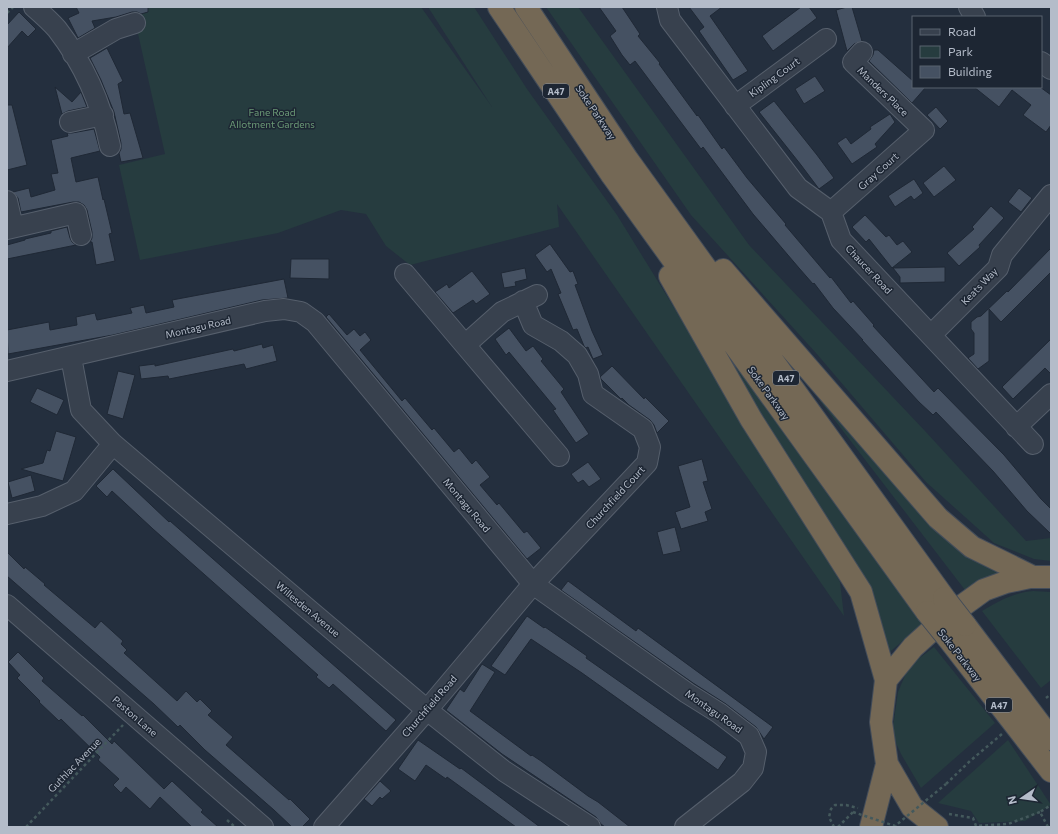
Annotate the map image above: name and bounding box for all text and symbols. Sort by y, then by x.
legend [912,16,1042,88]
text: Road [948,24,976,38]
text: Park [948,44,974,58]
street label: Kipling Court [746,55,802,99]
street label: Manders Place [855,64,911,118]
text: Building [948,64,992,78]
street label: Soke Parkway [573,82,619,142]
road number: A47 [543,84,569,98]
park label: Fane Road Allotment Gardens [229,106,315,130]
street label: Gray Court [855,150,901,192]
street label: Chaucer Road [843,242,895,296]
street label: Keats Way [958,265,1000,307]
street label: Montagu Road [164,314,232,340]
street label: Soke Parkway [746,364,792,422]
road number: A47 [773,371,799,385]
street label: Churchfield Court [583,463,647,531]
street label: Montagu Road [441,476,493,535]
street label: Willesden Avenue [274,579,342,639]
street label: Soke Parkway [936,626,984,684]
street label: Churchfield Road [399,672,459,739]
street label: Montagu Road [683,687,745,735]
street label: Paston Lane [110,693,160,739]
road number: A47 [986,698,1012,712]
street label: Guthlac Avenue [45,735,103,795]
north arrow [1002,778,1042,818]
text: N [1005,795,1019,806]

